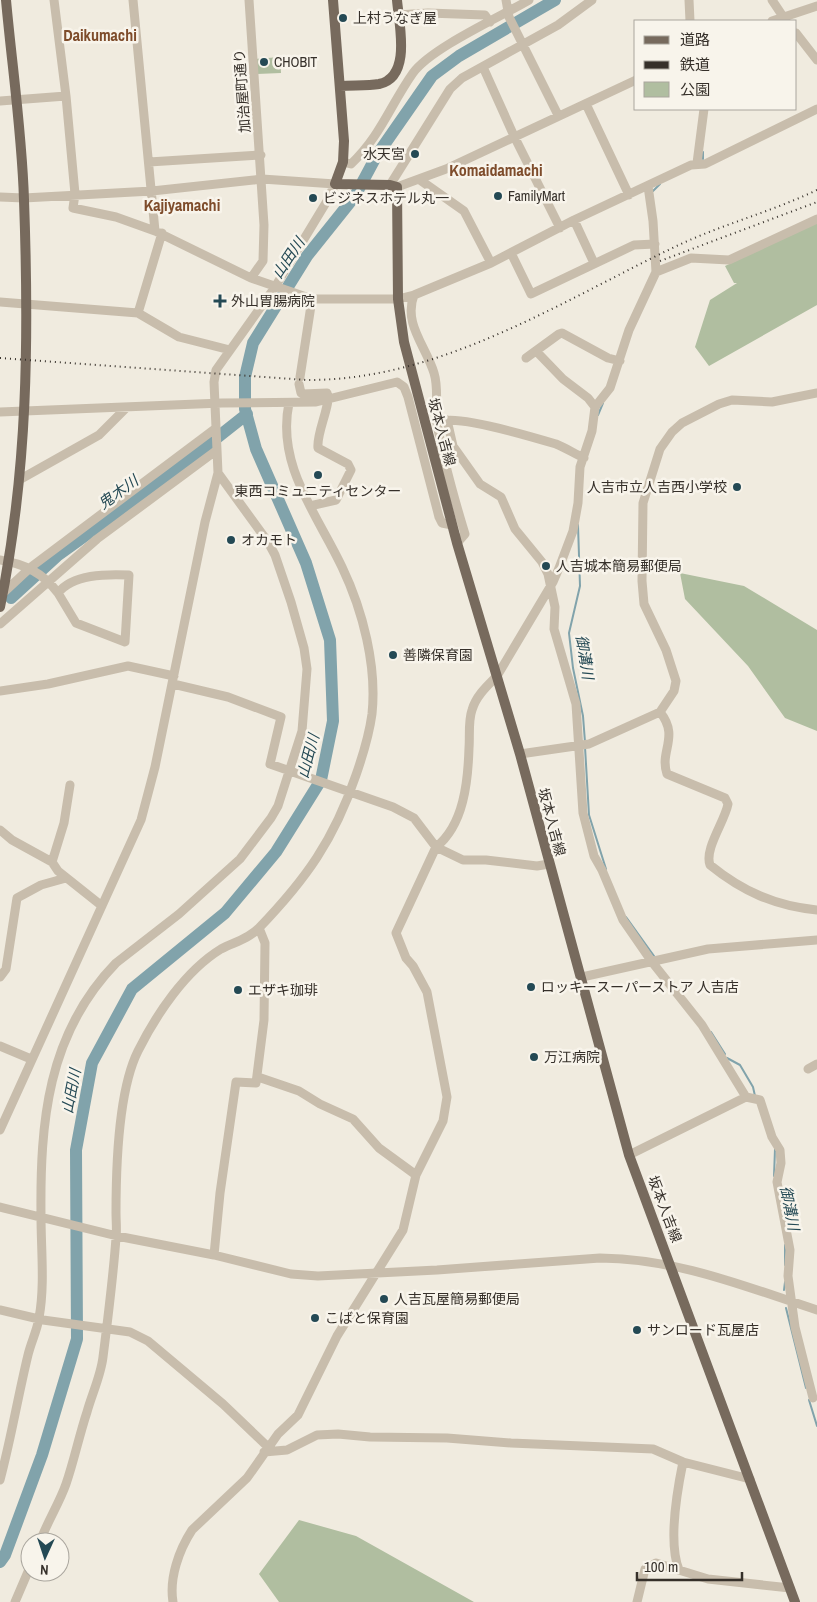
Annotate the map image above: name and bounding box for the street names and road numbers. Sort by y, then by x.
street label: 加治屋町通り [230,48,254,134]
street label: 坂本人吉線 [424,396,460,468]
street label: 坂本人吉線 [534,786,570,858]
street label: 坂本人吉線 [644,1173,686,1245]

